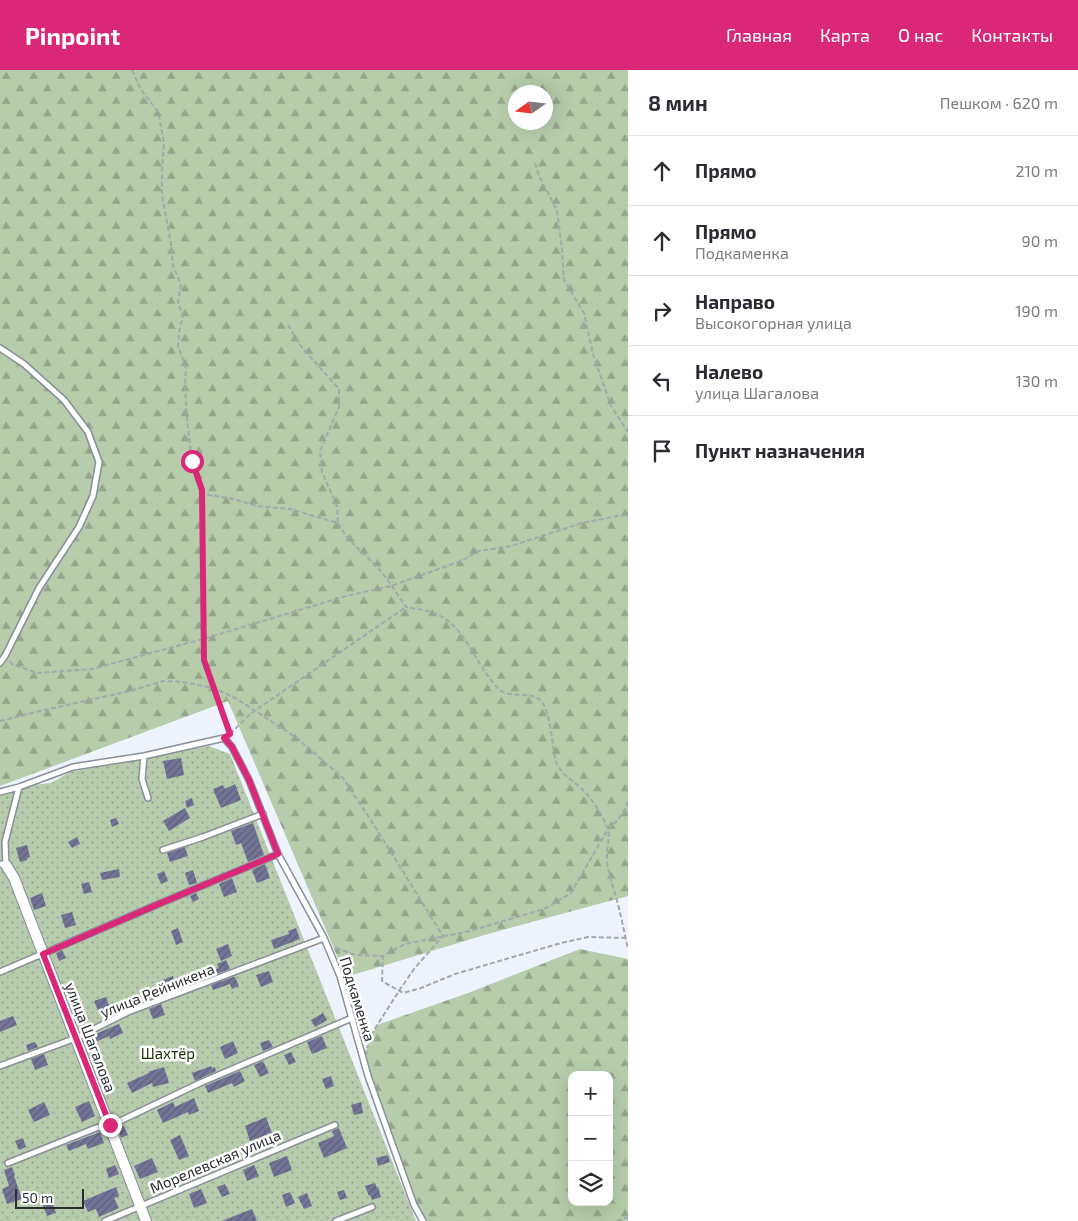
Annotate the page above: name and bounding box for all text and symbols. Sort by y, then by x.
text: Pinpoint [25,21,120,50]
text: Главная [726,24,792,46]
text: Карта [820,24,870,46]
text: О нас [898,24,943,46]
text: Контакты [971,24,1053,46]
north arrow [508,85,553,130]
text: 8 мин [648,90,708,115]
text: Пешком · 620 m [940,93,1058,112]
icon: ahead [648,157,676,185]
text: Прямо [695,159,757,182]
text: 210 m [1015,161,1058,180]
text: Прямо [695,220,757,243]
icon: ahead [648,227,676,255]
text: 90 m [1022,231,1058,250]
text: Подкаменка [695,243,789,262]
text: Направо [695,290,775,313]
icon: right [648,297,676,325]
text: 190 m [1015,301,1058,320]
text: Высокогорная улица [695,313,852,332]
text: Налево [695,360,763,383]
icon: left [648,367,676,395]
text: 130 m [1016,371,1058,390]
text: улица Шагалова [695,383,819,402]
icon: arrive [648,437,676,465]
text: Пункт назначения [695,439,865,462]
route start [181,450,204,473]
street label: Подкаменка [337,954,379,1044]
street label: улица Рейникена [97,959,217,1022]
street label: улица Шагалова [61,980,120,1095]
park label: Шахтёр [141,1044,195,1062]
map controls [568,1071,613,1206]
button: + [568,1071,613,1116]
route end [99,1114,122,1137]
button: − [568,1116,613,1161]
street label: Морелевская улица [147,1125,284,1198]
button: layers [568,1161,613,1206]
scale bar [15,1186,84,1209]
text: 50 m [22,1189,53,1206]

